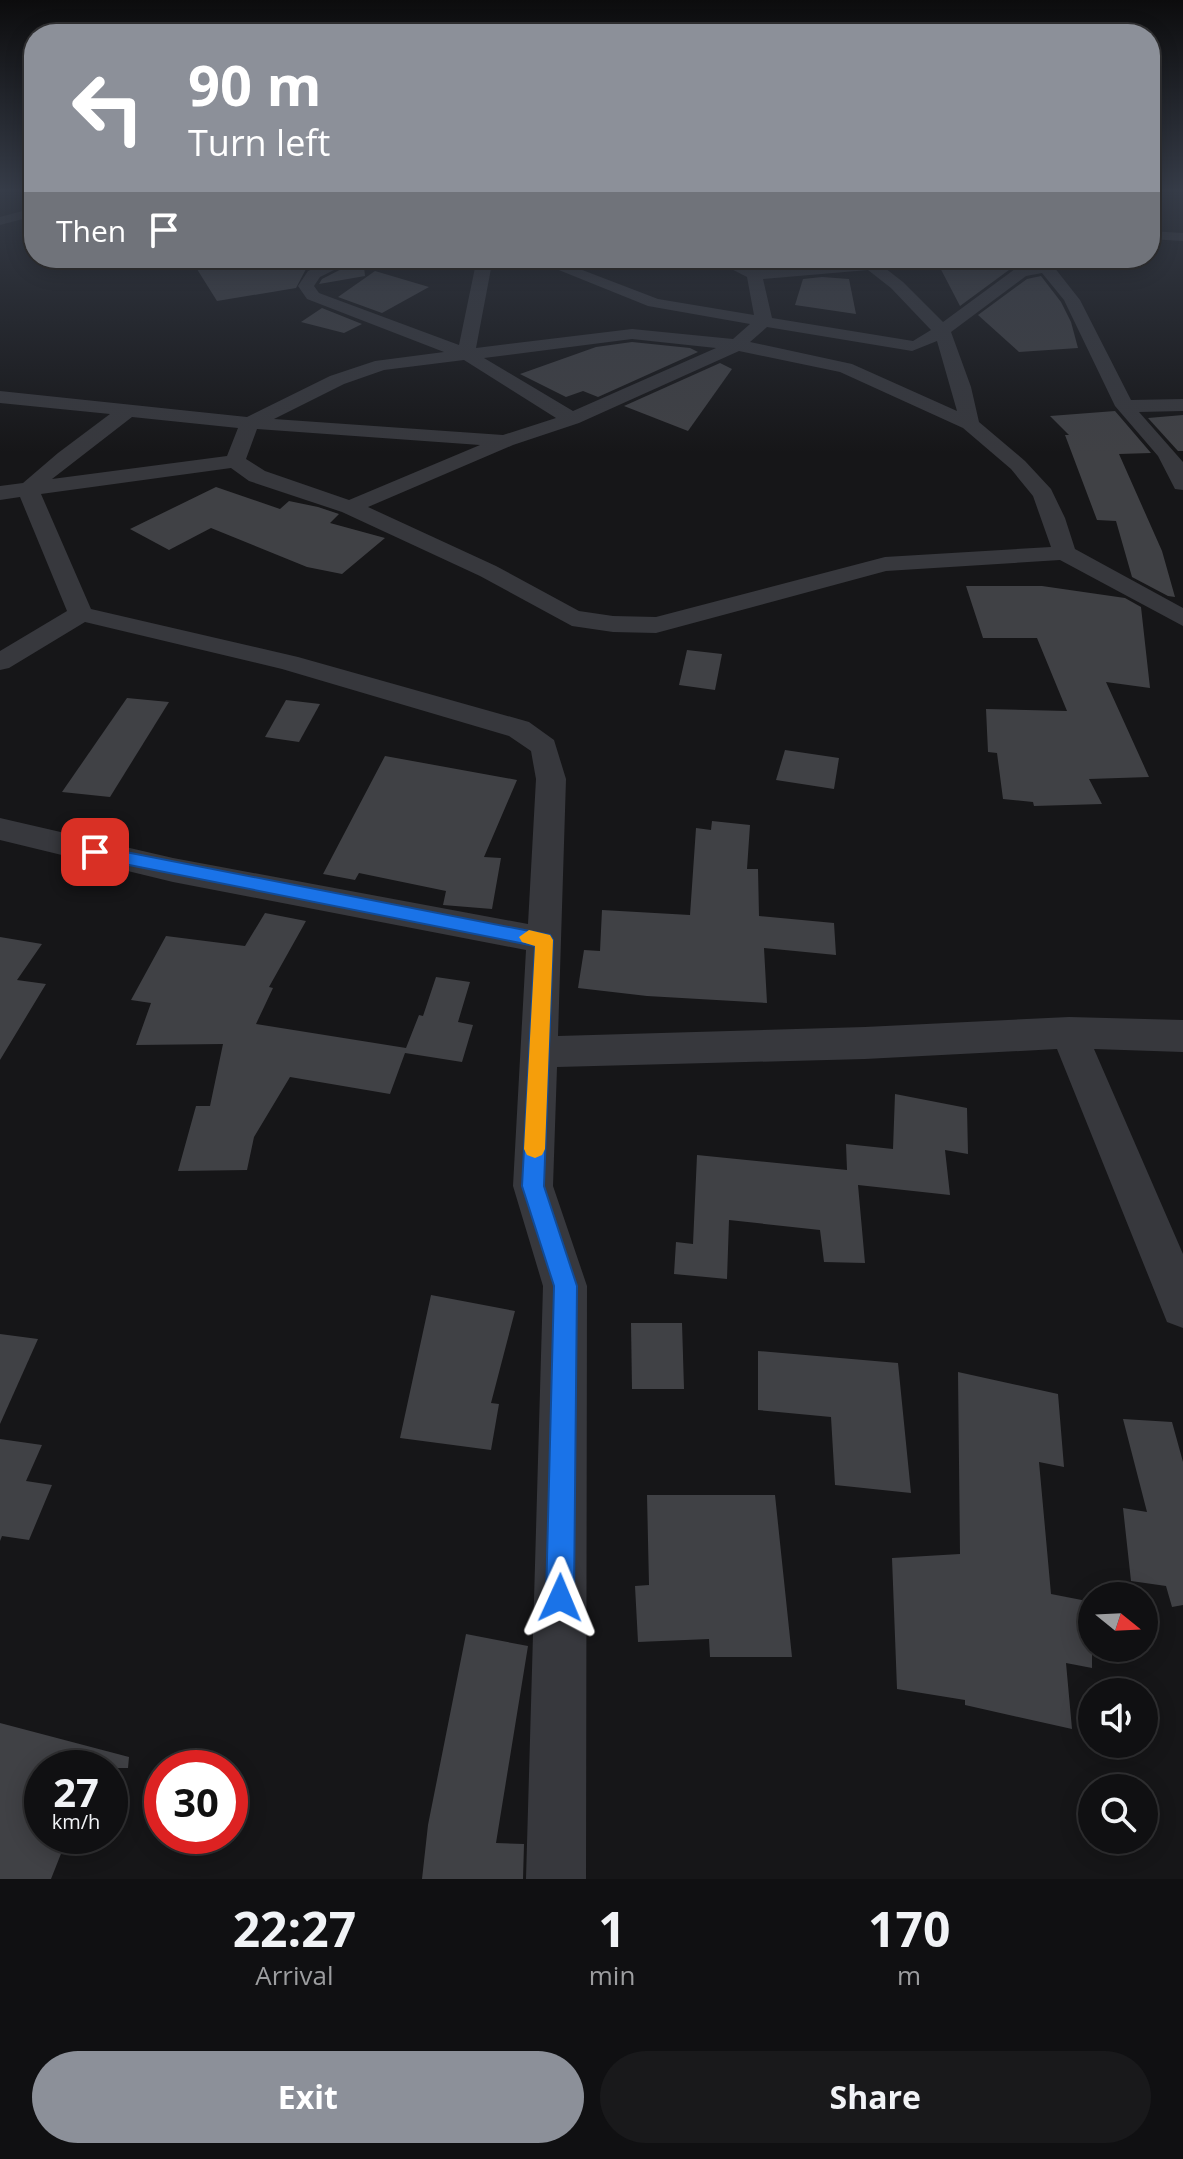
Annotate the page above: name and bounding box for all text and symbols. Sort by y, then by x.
text: 90 m [188,46,322,122]
icon: left [56,56,160,160]
text: Turn left [188,118,330,167]
icon: arrive [142,208,186,252]
text: Then [56,210,126,251]
pin [61,818,129,886]
icon: arrive [73,830,117,874]
position arrow [518,1556,602,1640]
north arrow [1078,1582,1158,1662]
map controls [1078,1582,1158,1854]
button: sound [1078,1678,1158,1758]
speed limit sign: 30 [144,1750,248,1854]
text: 27 [53,1764,99,1819]
button: search [1078,1774,1158,1854]
text: km/h [52,1808,100,1835]
text: 22:27 [233,1896,356,1961]
text: 1 [598,1896,626,1961]
text: 170 [868,1896,950,1961]
text: Arrival [255,1957,334,1993]
text: min [589,1957,635,1993]
text: m [897,1957,921,1993]
button: Exit [32,2051,584,2143]
button: Share [600,2051,1151,2143]

